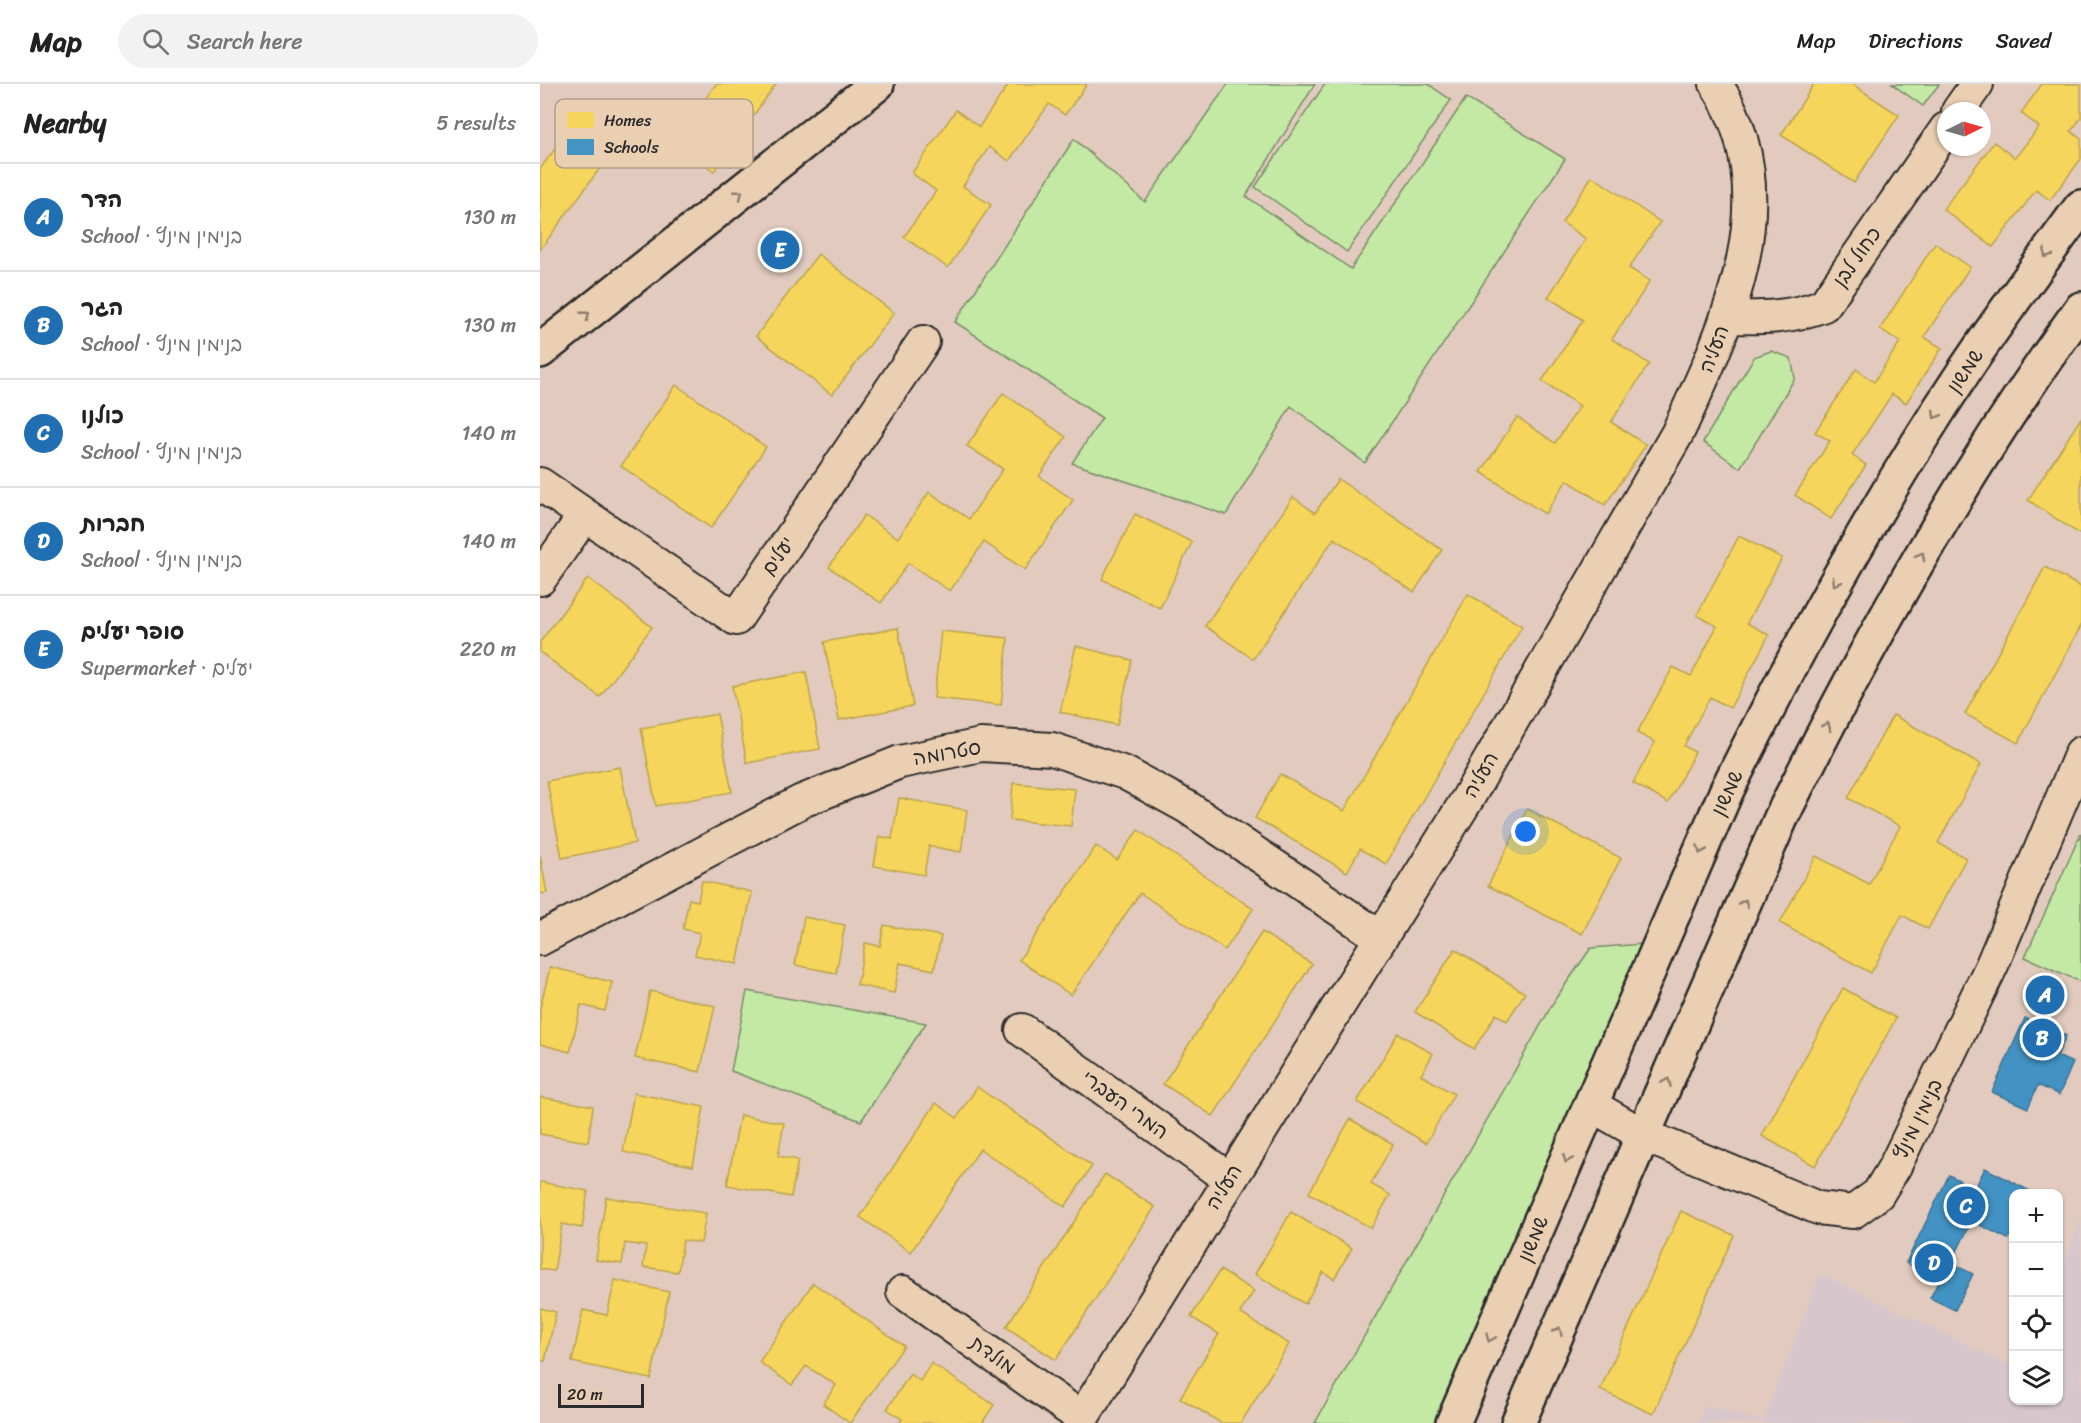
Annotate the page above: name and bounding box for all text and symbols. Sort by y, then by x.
search box [118,14,538,68]
text: Map [30,17,82,66]
text: Search here [187,22,303,61]
text: Map [1797,22,1835,60]
text: Directions [1868,22,1963,60]
text: Saved [1996,22,2051,60]
icon: search [139,25,172,58]
legend [555,99,753,168]
text: Nearby [24,100,106,146]
north arrow [1937,102,1991,156]
text: 5 results [437,106,516,141]
text: Homes [604,106,652,135]
text: Schools [604,133,659,162]
text: הדר [81,180,122,219]
one-way arrow [732,190,743,201]
text: A [37,200,50,235]
text: 130 m [463,200,516,235]
text: School · בנימין מינץ [81,219,242,254]
street label: כחול לבן [1823,219,1891,295]
pin: E [760,228,800,272]
one-way arrow [2043,248,2054,259]
text: הגר [81,288,123,327]
text: B [37,308,50,343]
text: 130 m [463,308,516,343]
one-way arrow [579,311,590,322]
street label: העליה [1689,320,1739,378]
text: School · בנימין מינץ [81,327,242,362]
street label: שמשון [1937,341,1993,401]
text: כולנו [81,396,124,435]
one-way arrow [1932,409,1944,419]
text: C [37,416,50,451]
text: 140 m [462,416,516,451]
text: School · בנימין מינץ [81,435,242,470]
text: חברות [81,504,145,543]
text: D [38,524,49,559]
text: 140 m [462,524,516,559]
street label: יעלים [752,529,804,583]
text: School · בנימין מינץ [81,543,242,578]
one-way arrow [1914,551,1925,562]
one-way arrow [1832,576,1844,586]
text: סופר יעלים [81,612,184,651]
text: E [38,632,49,667]
text: 220 m [460,632,516,667]
text: Supermarket · יעלים [81,651,253,686]
one-way arrow [1819,721,1831,732]
street label: סטרומה [910,730,984,776]
street label: העליה [1454,745,1508,805]
street label: שמשון [1701,764,1753,822]
your location [1511,817,1540,846]
one-way arrow [1696,843,1708,854]
one-way arrow [1737,898,1749,909]
pin: A [2026,972,2064,1018]
pin: B [2022,1016,2062,1060]
street label: המרי העברי [1074,1061,1176,1149]
street label: בנימין מינץ [1883,1072,1953,1166]
one-way arrow [1659,1077,1671,1088]
one-way arrow [1562,1153,1574,1164]
street label: העליה [1196,1157,1252,1217]
pin: C [1946,1184,1986,1228]
map controls [2009,1189,2063,1405]
button: + [2009,1189,2063,1243]
street label: שמשון [1508,1210,1558,1268]
pin: D [1914,1240,1954,1286]
button: − [2009,1243,2063,1297]
button: locate [2009,1297,2063,1351]
street label: מולדת [961,1325,1024,1384]
one-way arrow [1551,1326,1563,1337]
one-way arrow [1485,1332,1497,1343]
button: layers [2009,1351,2063,1405]
text: 20 m [567,1380,603,1409]
scale bar [558,1381,644,1408]

